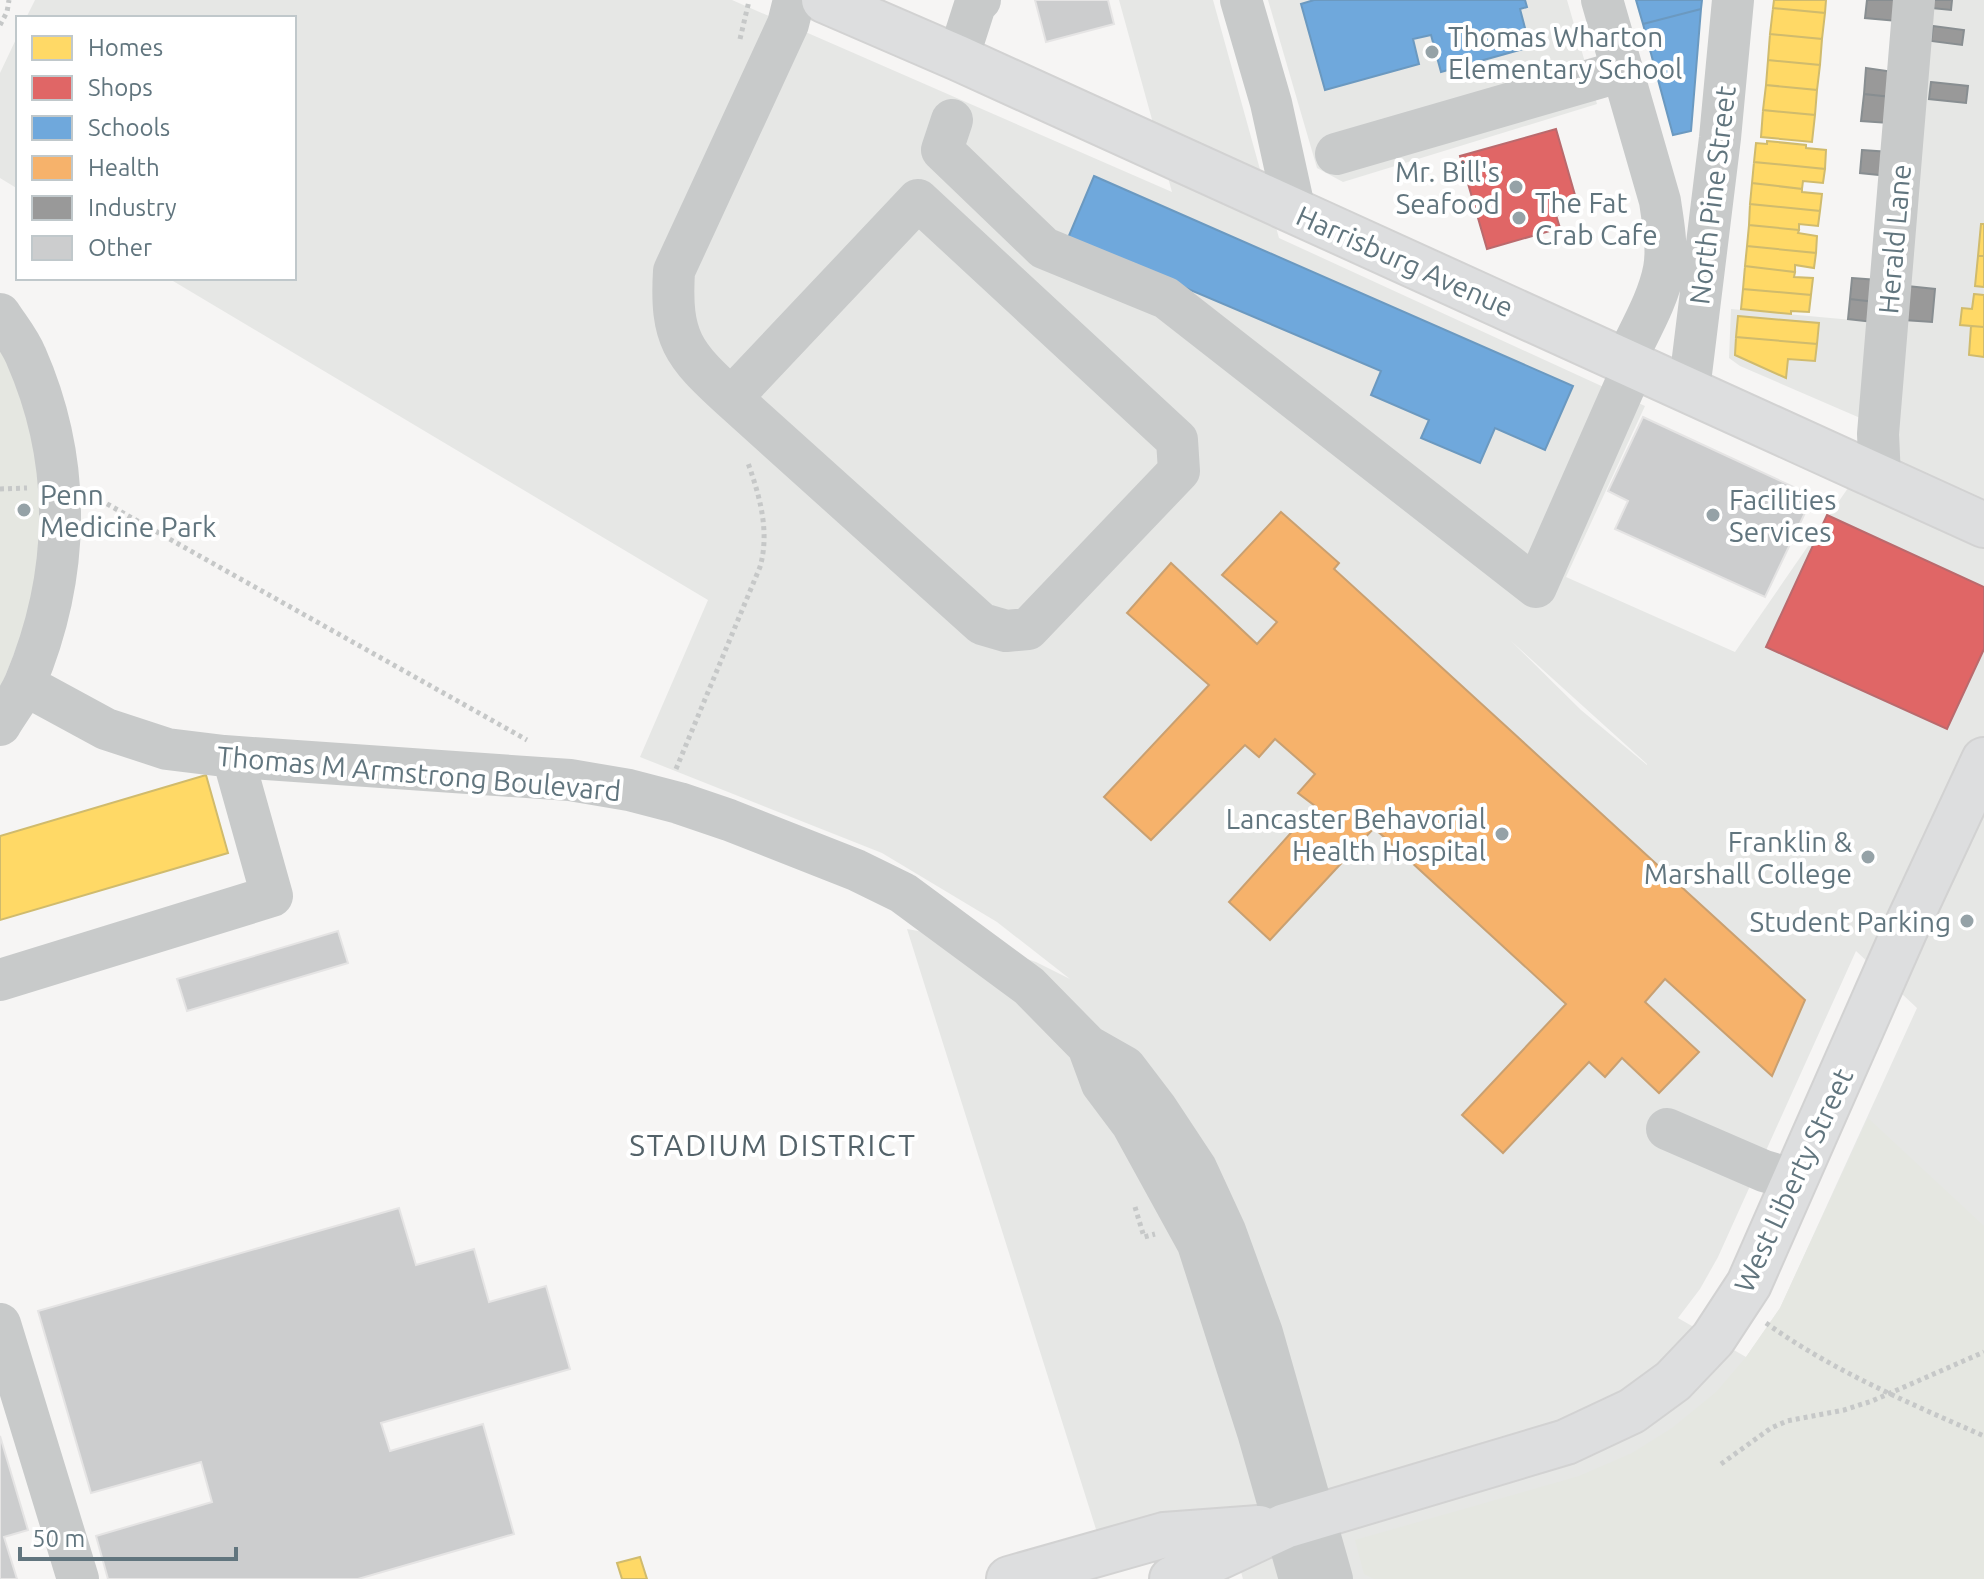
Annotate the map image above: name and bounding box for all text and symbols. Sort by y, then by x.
legend [16,16,296,280]
place label: Thomas Wharton Elementary School [1448,21,1682,84]
text: Homes [88,34,163,61]
marker: Thomas Wharton Elementary School [1423,43,1441,61]
text: Shops [88,74,153,101]
street label: North Pine Street [1683,84,1741,306]
text: Schools [88,114,170,141]
text: Health [88,154,160,181]
place label: Mr. Bill's Seafood [1395,156,1500,219]
street label: Herald Lane [1872,163,1916,315]
marker: Mr. Bill's Seafood [1507,178,1525,196]
place label: The Fat Crab Cafe [1535,187,1658,250]
text: Industry [88,194,177,221]
street label: Harrisburg Avenue [1292,199,1518,323]
marker: The Fat Crab Cafe [1510,209,1528,227]
text: Other [88,234,152,261]
place label: Penn Medicine Park [40,479,216,542]
place label: Facilities Services [1729,484,1836,547]
marker: Penn Medicine Park [15,501,33,519]
marker: Facilities Services [1704,506,1722,524]
street label: Thomas M Armstrong Boulevard [216,740,622,806]
place label: Lancaster Behavorial Health Hospital [1226,803,1486,866]
marker: Lancaster Behavorial Health Hospital [1493,825,1511,843]
place label: Franklin & Marshall College [1644,826,1853,889]
marker: Franklin & Marshall College [1859,848,1877,866]
place label: Student Parking [1750,906,1951,937]
marker: Student Parking [1958,912,1976,930]
street label: West Liberty Street [1728,1063,1858,1297]
district label: STADIUM DISTRICT [629,1128,917,1162]
scale bar [20,1511,236,1561]
text: 50 m [32,1525,85,1552]

